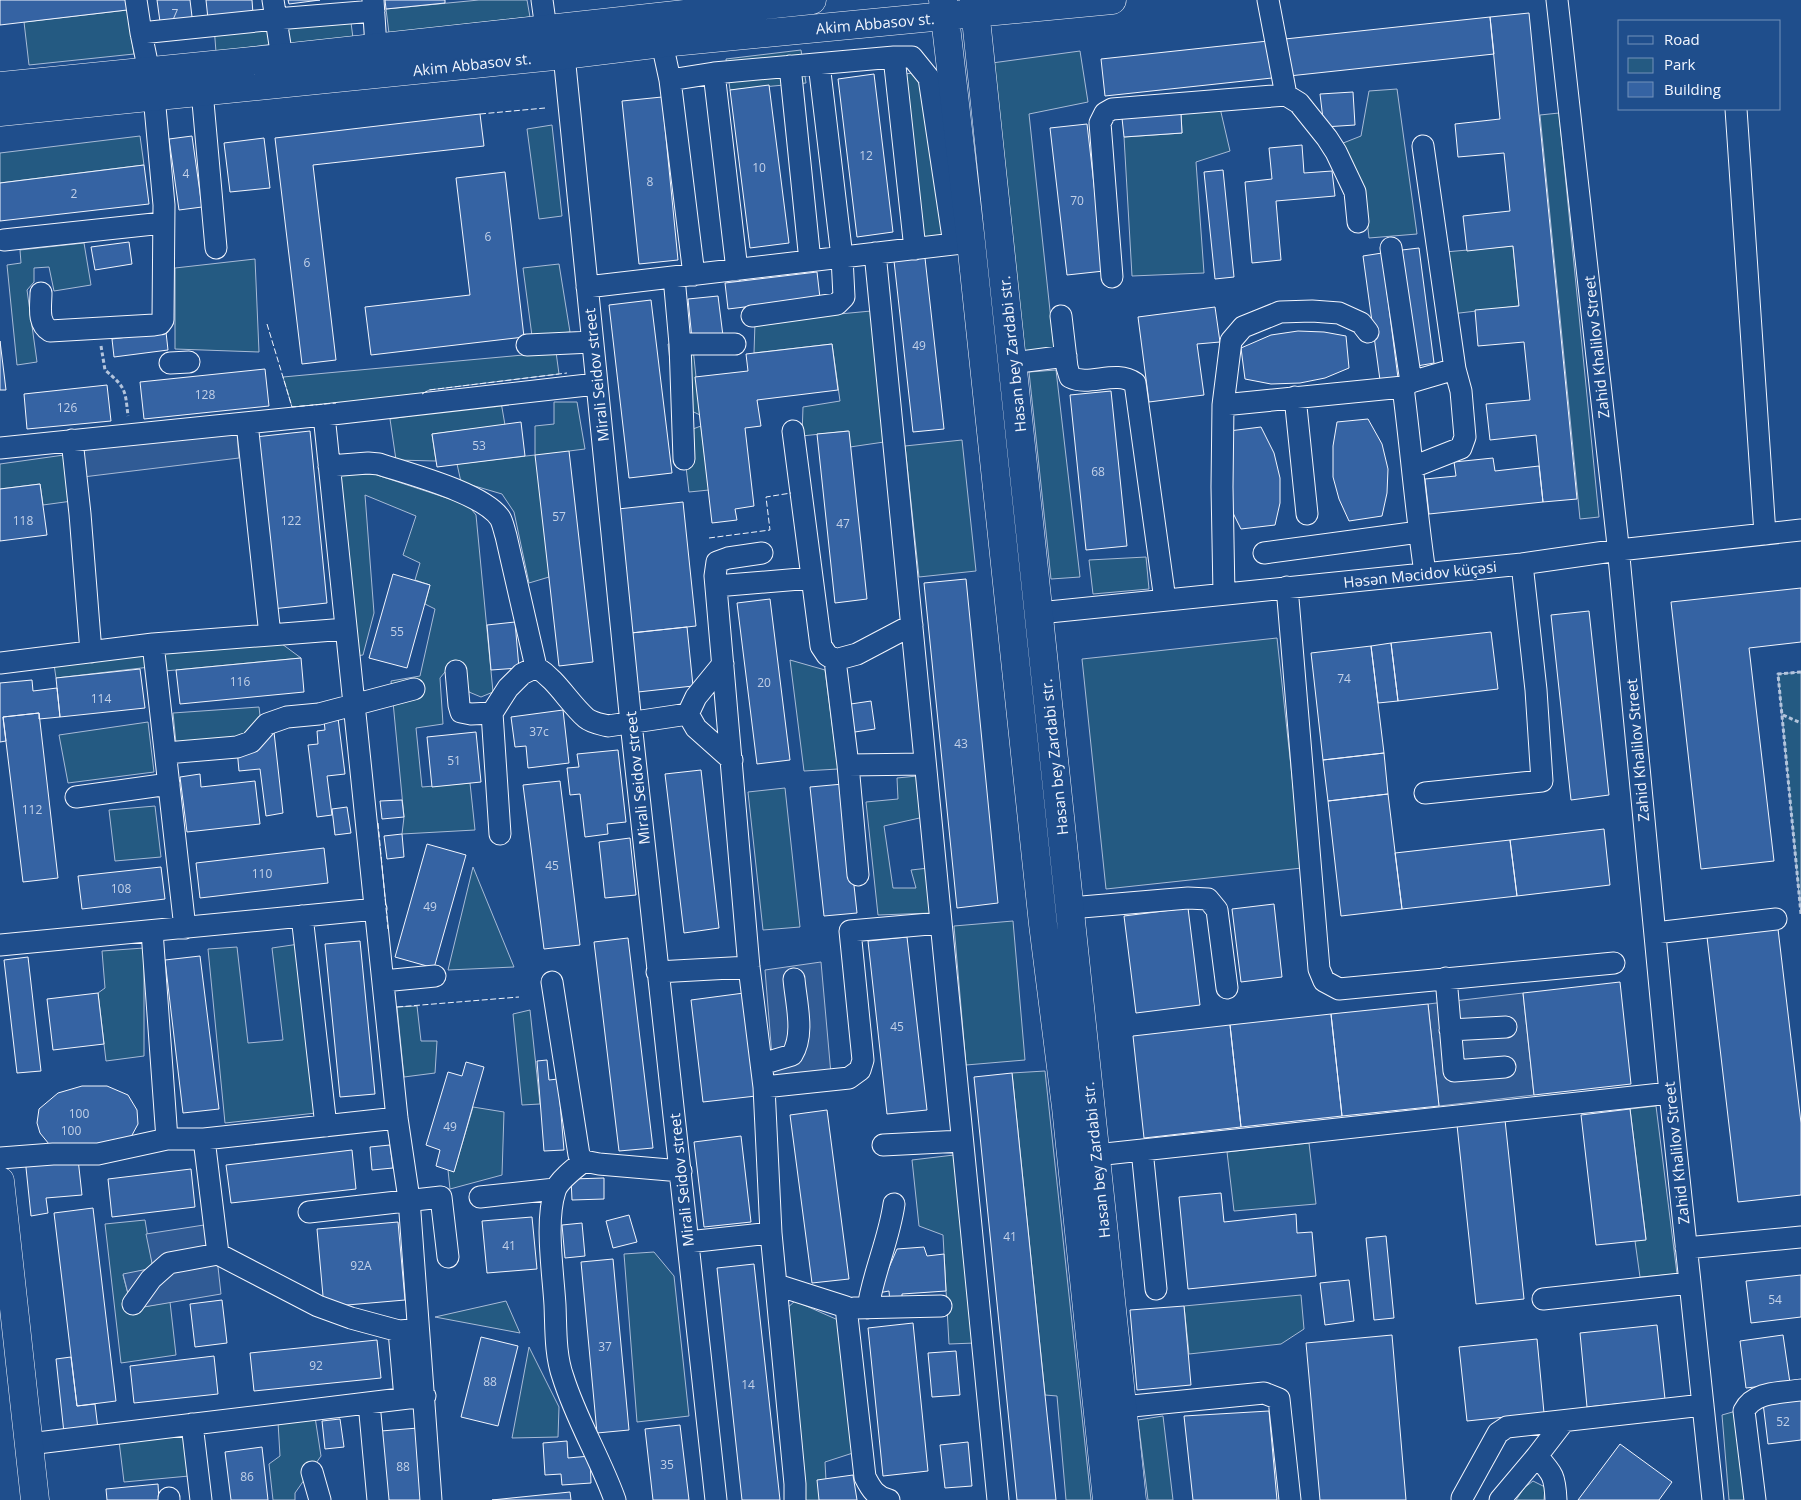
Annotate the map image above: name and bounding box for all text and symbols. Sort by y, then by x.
house number: 7 [172,5,179,22]
street label: Akim Abbasov st. [815,8,935,38]
legend [1618,20,1781,110]
text: Road [1664,29,1700,49]
street label: Akim Abbasov st. [412,48,532,80]
text: Park [1664,54,1695,74]
text: Building [1664,79,1721,99]
house number: 12 [859,147,873,164]
house number: 10 [752,159,766,176]
house number: 4 [183,165,190,182]
house number: 8 [647,173,654,190]
house number: 2 [71,185,78,202]
house number: 70 [1070,192,1084,209]
house number: 6 [485,228,492,245]
house number: 6 [304,254,311,271]
street label: Hasan bey Zardabi str. [994,275,1030,433]
street label: Zahid Khalilov Street [1579,275,1613,419]
street label: Mirali Seidov street [579,307,613,443]
house number: 49 [912,337,926,354]
house number: 128 [195,386,215,403]
house number: 126 [57,399,77,416]
house number: 53 [472,437,486,454]
house number: 68 [1091,463,1105,480]
house number: 57 [552,508,566,525]
house number: 118 [13,512,33,529]
house number: 122 [281,512,301,529]
house number: 47 [836,515,850,532]
street label: Həsən Məcidov küçəsi [1342,556,1498,592]
house number: 55 [390,623,404,640]
house number: 74 [1337,670,1351,687]
house number: 116 [230,673,250,690]
house number: 20 [757,674,771,691]
street label: Hasan bey Zardabi str. [1036,678,1072,836]
street label: Zahid Khalilov Street [1621,678,1653,822]
house number: 114 [91,690,111,707]
street label: Mirali Seidov street [620,710,654,846]
house number: 37c [529,723,549,740]
house number: 43 [954,735,968,752]
house number: 51 [447,752,461,769]
house number: 112 [22,801,42,818]
house number: 45 [545,857,559,874]
house number: 110 [252,865,272,882]
house number: 108 [111,880,131,897]
house number: 49 [423,898,437,915]
house number: 45 [890,1018,904,1035]
street label: Hasan bey Zardabi str. [1078,1081,1114,1239]
street label: Zahid Khalilov Street [1659,1081,1693,1225]
house number: 100 [69,1105,89,1122]
street label: Mirali Seidov street [664,1112,698,1248]
house number: 49 [443,1118,457,1135]
house number: 100 [61,1122,81,1139]
house number: 41 [1003,1228,1017,1245]
house number: 41 [502,1237,516,1254]
house number: 92A [350,1257,372,1274]
house number: 54 [1768,1291,1782,1308]
house number: 37 [598,1338,612,1355]
house number: 92 [309,1357,323,1374]
house number: 88 [483,1373,497,1390]
house number: 14 [741,1376,755,1393]
house number: 52 [1776,1413,1790,1430]
house number: 35 [660,1456,674,1473]
house number: 88 [396,1458,410,1475]
house number: 86 [240,1468,254,1485]

